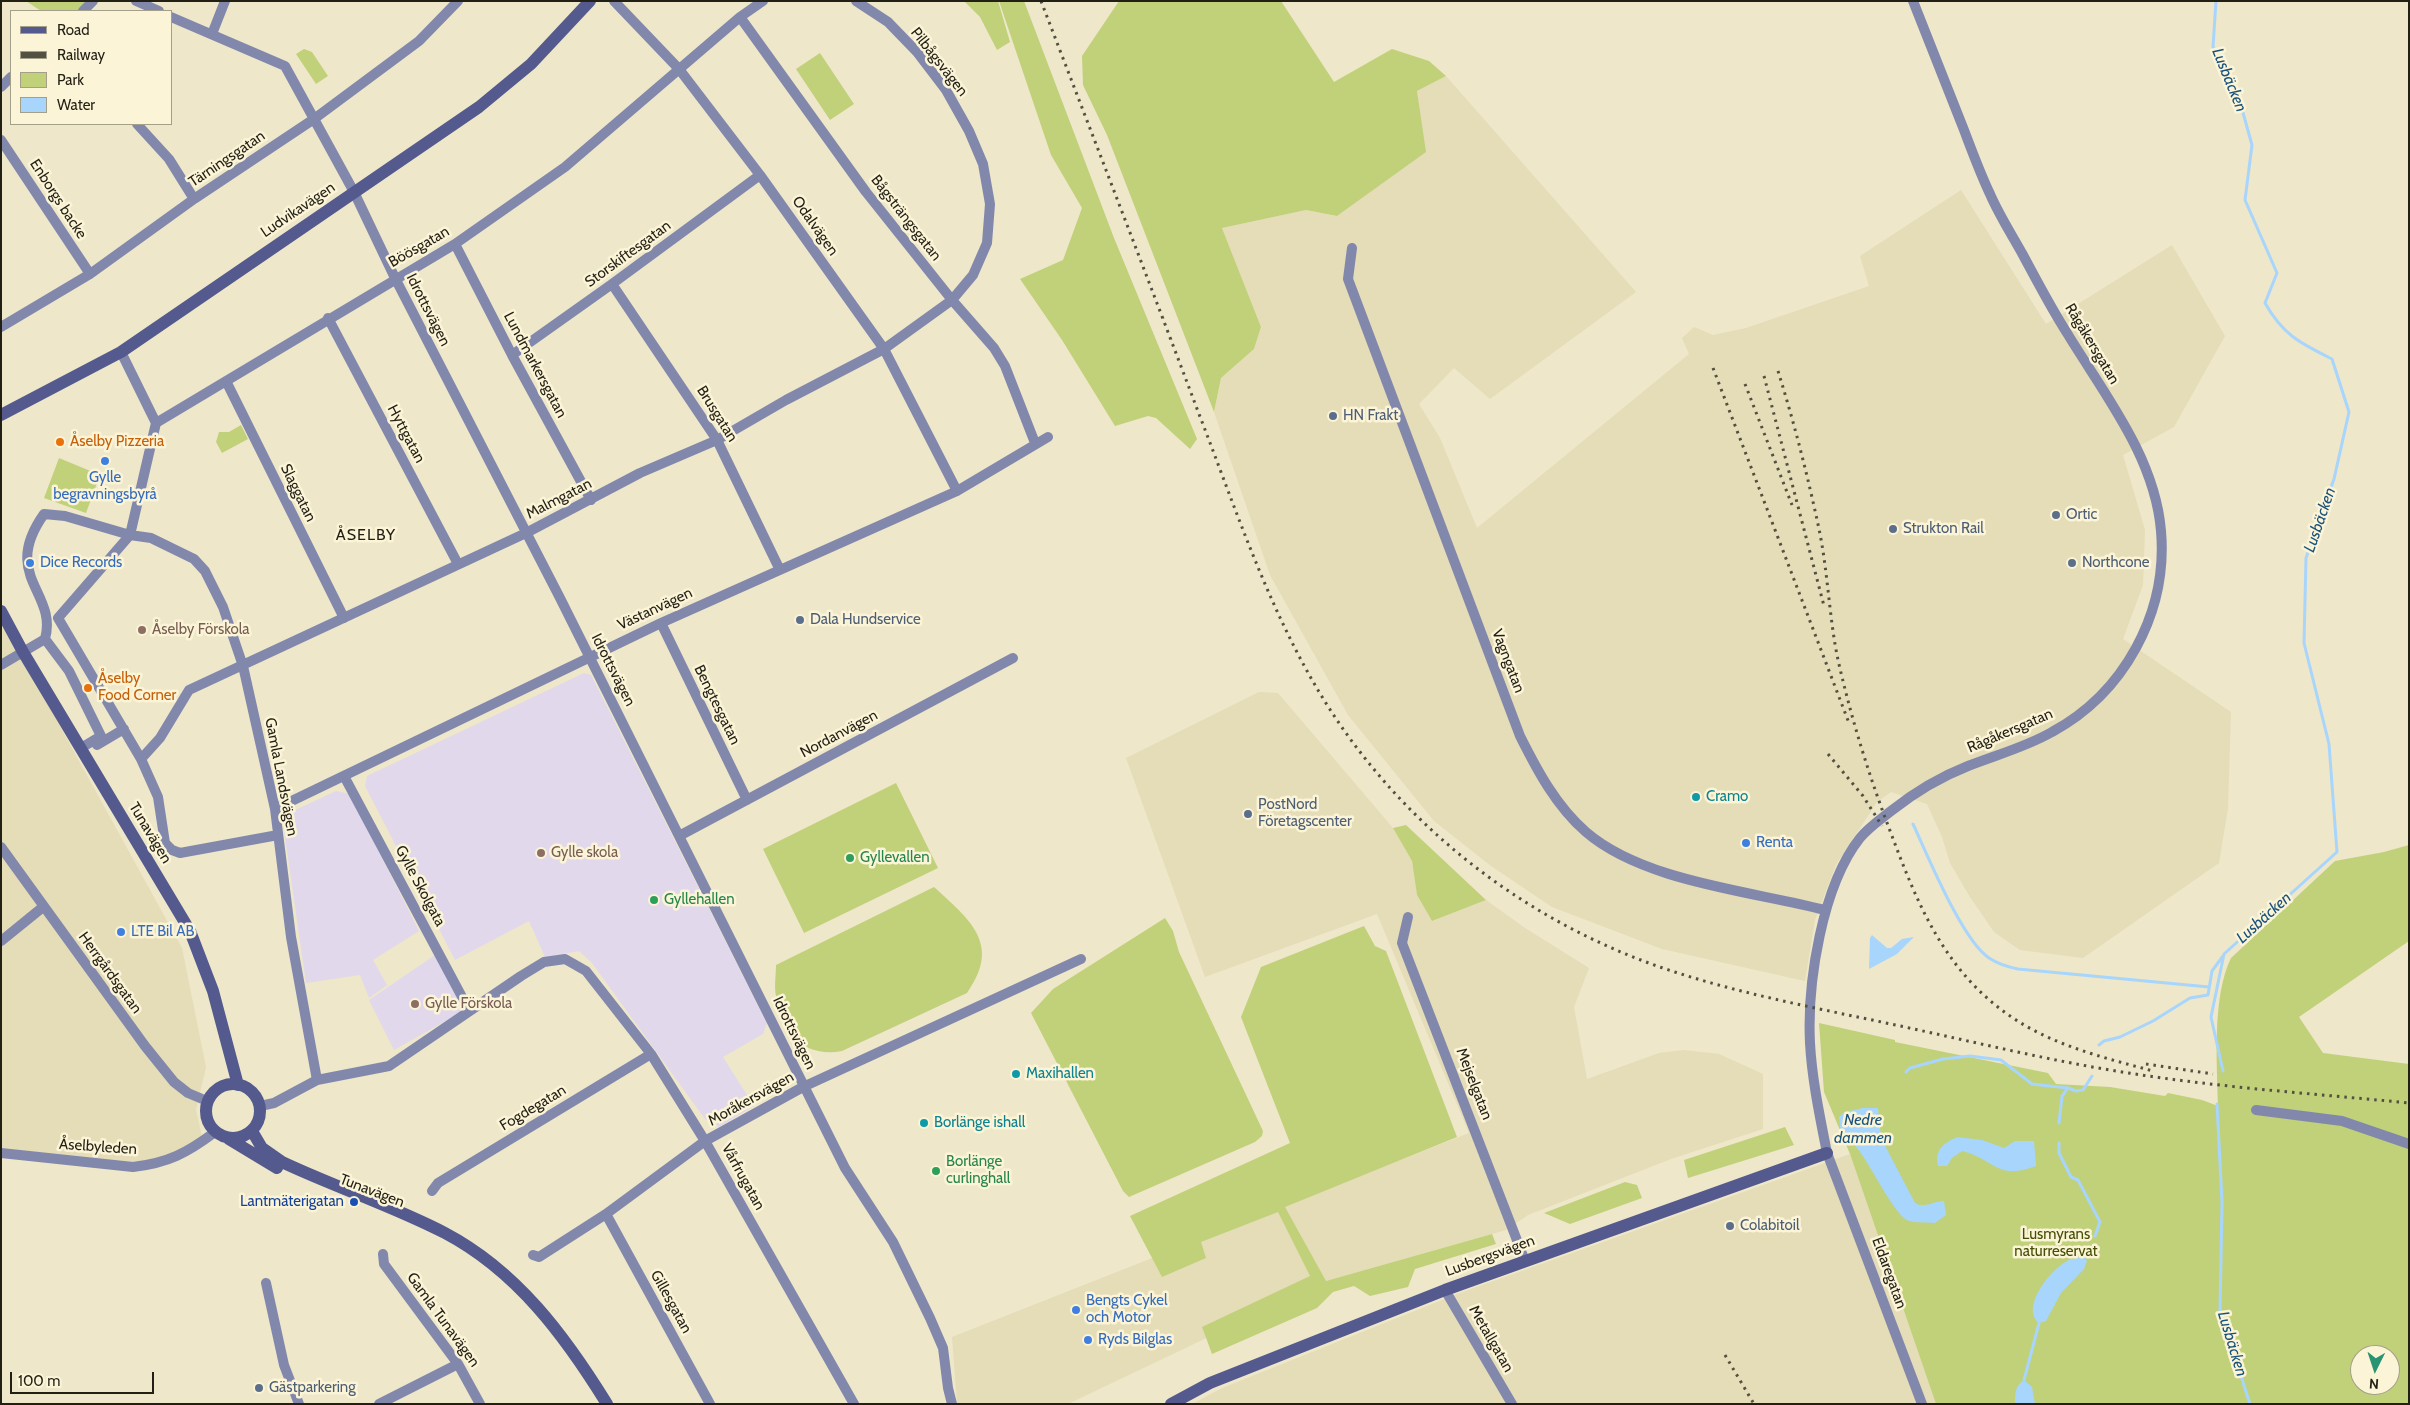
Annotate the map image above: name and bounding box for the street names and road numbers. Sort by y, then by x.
street label: Pilbågsvägen [907,24,971,100]
street label: Tärningsgatan [186,127,268,191]
street label: Enborgs backe [26,156,90,242]
street label: Bågsträngsgatan [867,172,945,264]
street label: Ludvikavägen [257,179,339,241]
street label: Odalvägen [788,193,842,259]
street label: Storskiftesgatan [582,217,674,291]
street label: Böösgatan [386,222,452,272]
street label: Idrottsvägen [402,271,454,349]
street label: Rågåkersgatan [2061,300,2123,388]
street label: Lundmarkersgatan [500,309,570,421]
street label: Brusgatan [693,383,741,445]
street label: Hyttgatan [383,402,429,466]
street label: Slaggatan [276,461,320,525]
street label: Malmgatan [523,475,595,523]
street label: Västanvägen [615,584,695,634]
street label: Vagngatan [1488,627,1528,695]
street label: Idrottsvägen [587,631,639,709]
street label: Bengtesgatan [690,662,744,748]
street label: Rågåkersgatan [1965,705,2055,757]
street label: Nordanvägen [797,706,881,762]
street label: Gamla Landsvägen [261,716,301,838]
street label: Tunavägen [125,799,175,867]
street label: Gylle Skolgata [391,842,449,930]
street label: Herrgårdsgatan [74,929,146,1017]
street label: Idrottsvägen [769,994,819,1072]
street label: Mejselgatan [1452,1046,1496,1122]
street label: Moråkersvägen [705,1068,797,1130]
street label: Fogdegatan [497,1081,569,1135]
street label: Åselbyleden [58,1135,138,1159]
street label: Vårfrugatan [717,1141,769,1213]
street label: Tunavägen [337,1170,407,1212]
street label: Lusbergsvägen [1443,1231,1537,1281]
street label: Eldaregatan [1868,1235,1910,1311]
street label: Gillesgatan [646,1267,696,1337]
street label: Gamla Tunavägen [403,1269,483,1371]
street label: Metallgatan [1465,1302,1517,1376]

